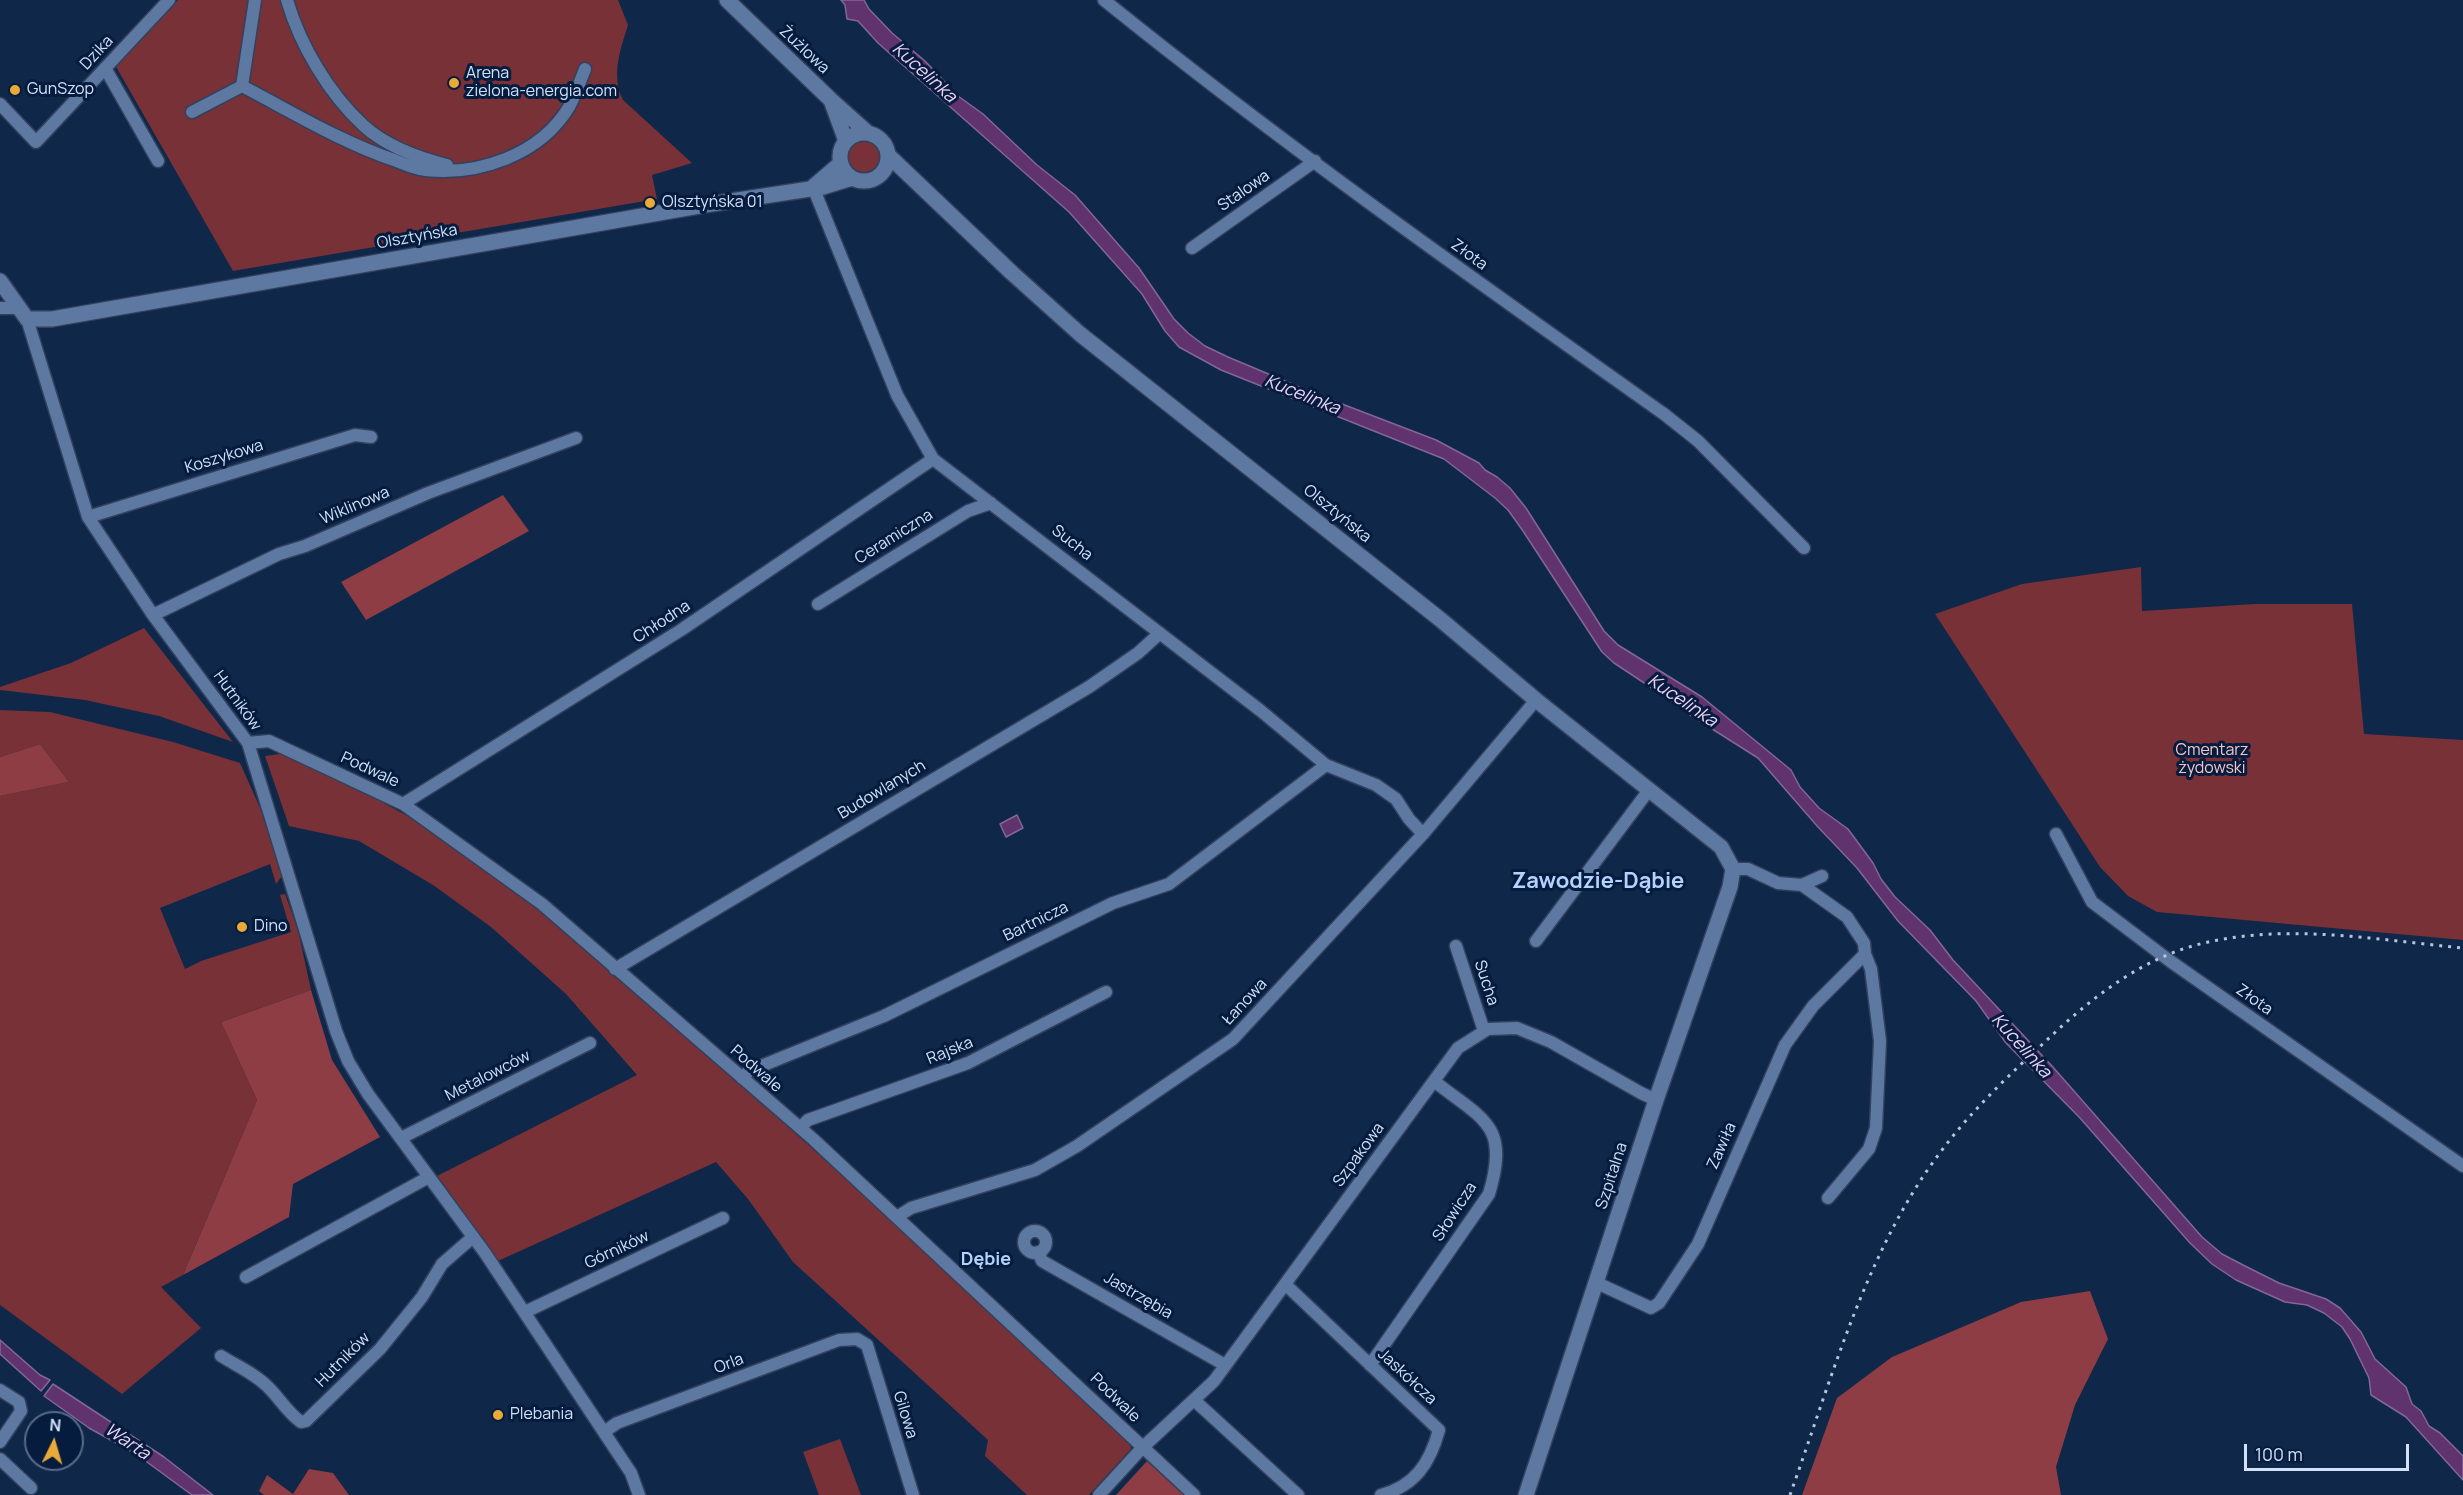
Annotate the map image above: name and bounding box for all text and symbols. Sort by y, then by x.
street label: Żużlowa [775,22,833,78]
street label: Dzika [76,32,118,74]
water label: Kucelinka [887,39,961,107]
place label: Arena zielona-energia.com [466,64,617,102]
marker: Arena zielona-energia.com [447,76,461,90]
place label: GunSzop [27,80,94,100]
marker: GunSzop [8,83,22,97]
street label: Stalowa [1214,166,1274,216]
place label: Olsztyńska 01 [662,193,763,213]
marker: Olsztyńska 01 [643,196,657,210]
street label: Olsztyńska [375,220,459,254]
street label: Złota [1447,235,1491,275]
water label: Kucelinka [1261,370,1343,420]
street label: Koszykowa [183,436,265,478]
street label: Olsztyńska [1299,481,1375,547]
street label: Wiklinowa [318,483,392,529]
street label: Ceramiczna [852,505,936,569]
street label: Sucha [1048,521,1096,565]
street label: Chłodna [630,597,694,647]
street label: Hutników [209,667,265,735]
water label: Kucelinka [1643,670,1721,732]
park label: Cmentarz żydowski [2175,741,2249,779]
street label: Podwale [338,748,402,792]
street label: Budowlanych [835,756,929,824]
district label: Zawodzie-Dąbie [1512,869,1684,895]
street label: Bartnicza [1000,898,1072,946]
place label: Dino [254,917,287,937]
marker: Dino [235,920,249,934]
street label: Sucha [1470,958,1502,1008]
street label: Łanowa [1219,975,1271,1029]
street label: Złota [2232,981,2276,1019]
water label: Kucelinka [1987,1009,2055,1083]
street label: Rajska [924,1033,976,1069]
street label: Podwale [726,1041,786,1097]
street label: Metalowców [442,1046,534,1106]
street label: Szpakowa [1329,1119,1389,1191]
street label: Zawiła [1703,1120,1741,1172]
street label: Szpitalna [1592,1140,1632,1212]
street label: Słowicza [1429,1179,1481,1245]
street label: Górników [582,1227,652,1273]
district label: Dębie [961,1249,1011,1271]
street label: Jastrzębia [1100,1269,1176,1323]
street label: Hutników [312,1329,374,1391]
street label: Jaskółcza [1374,1345,1440,1409]
street label: Orla [712,1350,746,1378]
street label: Podwale [1086,1369,1144,1427]
street label: Gilowa [889,1389,921,1441]
place label: Plebania [510,1405,573,1425]
marker: Plebania [491,1408,505,1422]
north arrow [24,1411,84,1471]
text: N [49,1414,62,1437]
water label: Warta [100,1419,154,1465]
scale bar [2247,1432,2412,1470]
text: 100 m [2255,1442,2303,1466]

